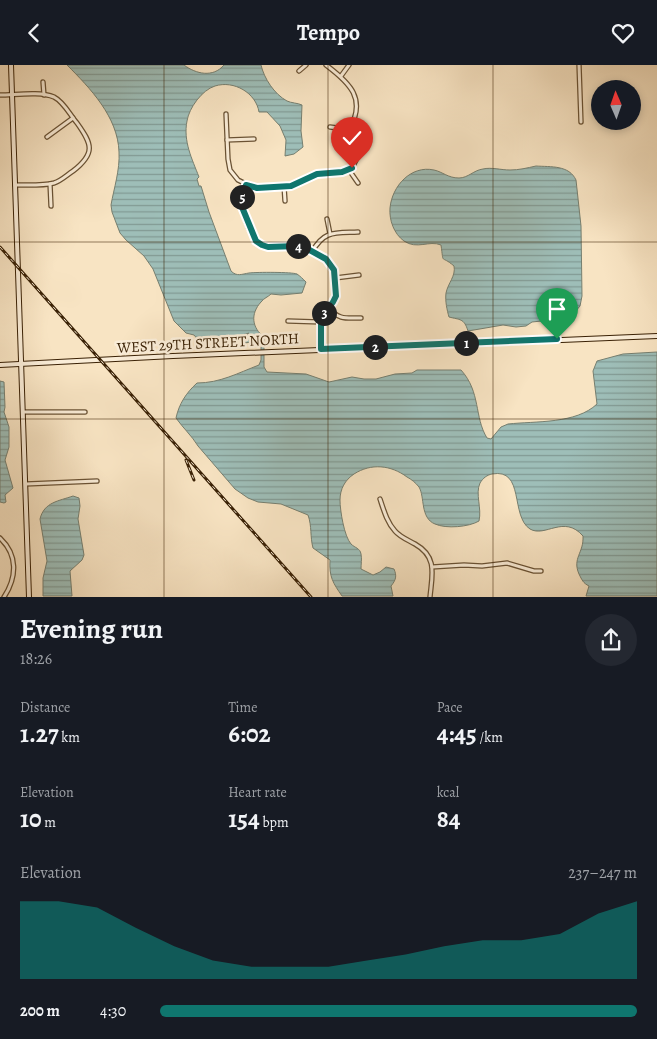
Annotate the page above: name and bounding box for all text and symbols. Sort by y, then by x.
text: Tempo [297,18,360,48]
icon: back [20,19,48,47]
icon: heart [609,19,637,47]
north arrow [591,80,641,130]
map controls [591,80,641,130]
pin [331,117,373,168]
icon: check [338,124,366,152]
pin: 5 [230,185,254,209]
text: 5 [240,188,245,207]
pin: 4 [286,233,310,259]
text: 4 [295,237,302,256]
pin [536,288,578,339]
icon: arrive [543,295,571,323]
pin: 3 [312,301,336,325]
text: 3 [321,304,328,323]
street label: WEST 29TH STREET NORTH [115,328,300,358]
pin: 1 [454,331,478,355]
text: 1 [464,334,469,353]
pin: 2 [362,335,388,359]
text: 2 [372,338,379,357]
text: Evening run [20,610,163,648]
button: share [585,614,637,666]
text: 18:26 [20,648,52,670]
text: Distance [20,698,70,717]
text: Time [228,698,257,717]
text: Pace [437,698,463,717]
text: 1.27 [20,717,59,751]
text: 6:02 [228,717,271,751]
text: 4:45 [437,717,477,751]
text: km [59,728,80,747]
text: /km [477,728,503,747]
text: Elevation [20,783,74,802]
text: Heart rate [228,783,287,802]
text: kcal [437,783,459,802]
text: 10 [20,802,42,836]
text: 154 [228,802,260,836]
text: 84 [437,802,460,836]
text: m [42,813,56,832]
text: bpm [260,813,289,832]
text: Elevation [20,862,81,884]
text: 237–247 m [568,862,637,884]
text: 200 m [20,1000,60,1022]
text: 4:30 [100,1000,126,1022]

